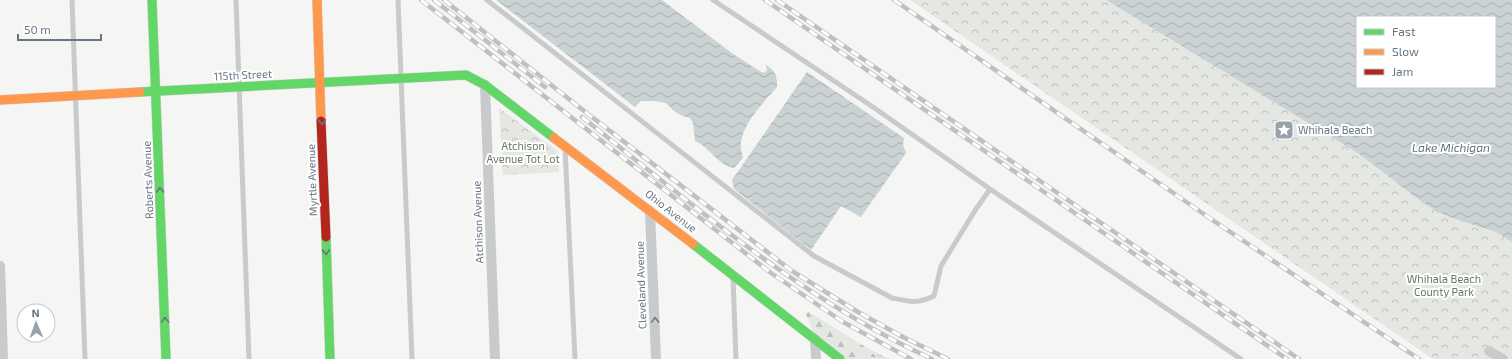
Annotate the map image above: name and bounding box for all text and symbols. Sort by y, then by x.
scale bar [18,16,101,42]
legend [1356,16,1496,88]
text: 50 m [24,22,51,36]
text: Fast [1392,24,1416,38]
text: Slow [1392,44,1419,58]
text: Jam [1392,64,1413,78]
street label: 115th Street [214,66,272,83]
one-way arrow [318,119,326,125]
place icon: Whihala Beach [1273,119,1295,141]
place label: Whihala Beach [1298,123,1372,136]
park label: Atchison Avenue Tot Lot [486,139,560,165]
water label: Lake Michigan [1412,140,1490,154]
street label: Roberts Avenue [140,141,155,219]
street label: Myrtle Avenue [304,144,319,216]
street label: Atchison Avenue [470,180,485,264]
street label: Ohio Avenue [643,186,700,235]
one-way arrow [156,187,164,193]
street label: Cleveland Avenue [632,241,649,329]
one-way arrow [322,249,331,255]
park label: Whihala Beach County Park [1407,272,1481,298]
north arrow [16,303,56,343]
text: N [31,306,40,319]
one-way arrow [160,317,169,323]
one-way arrow [650,317,659,323]

